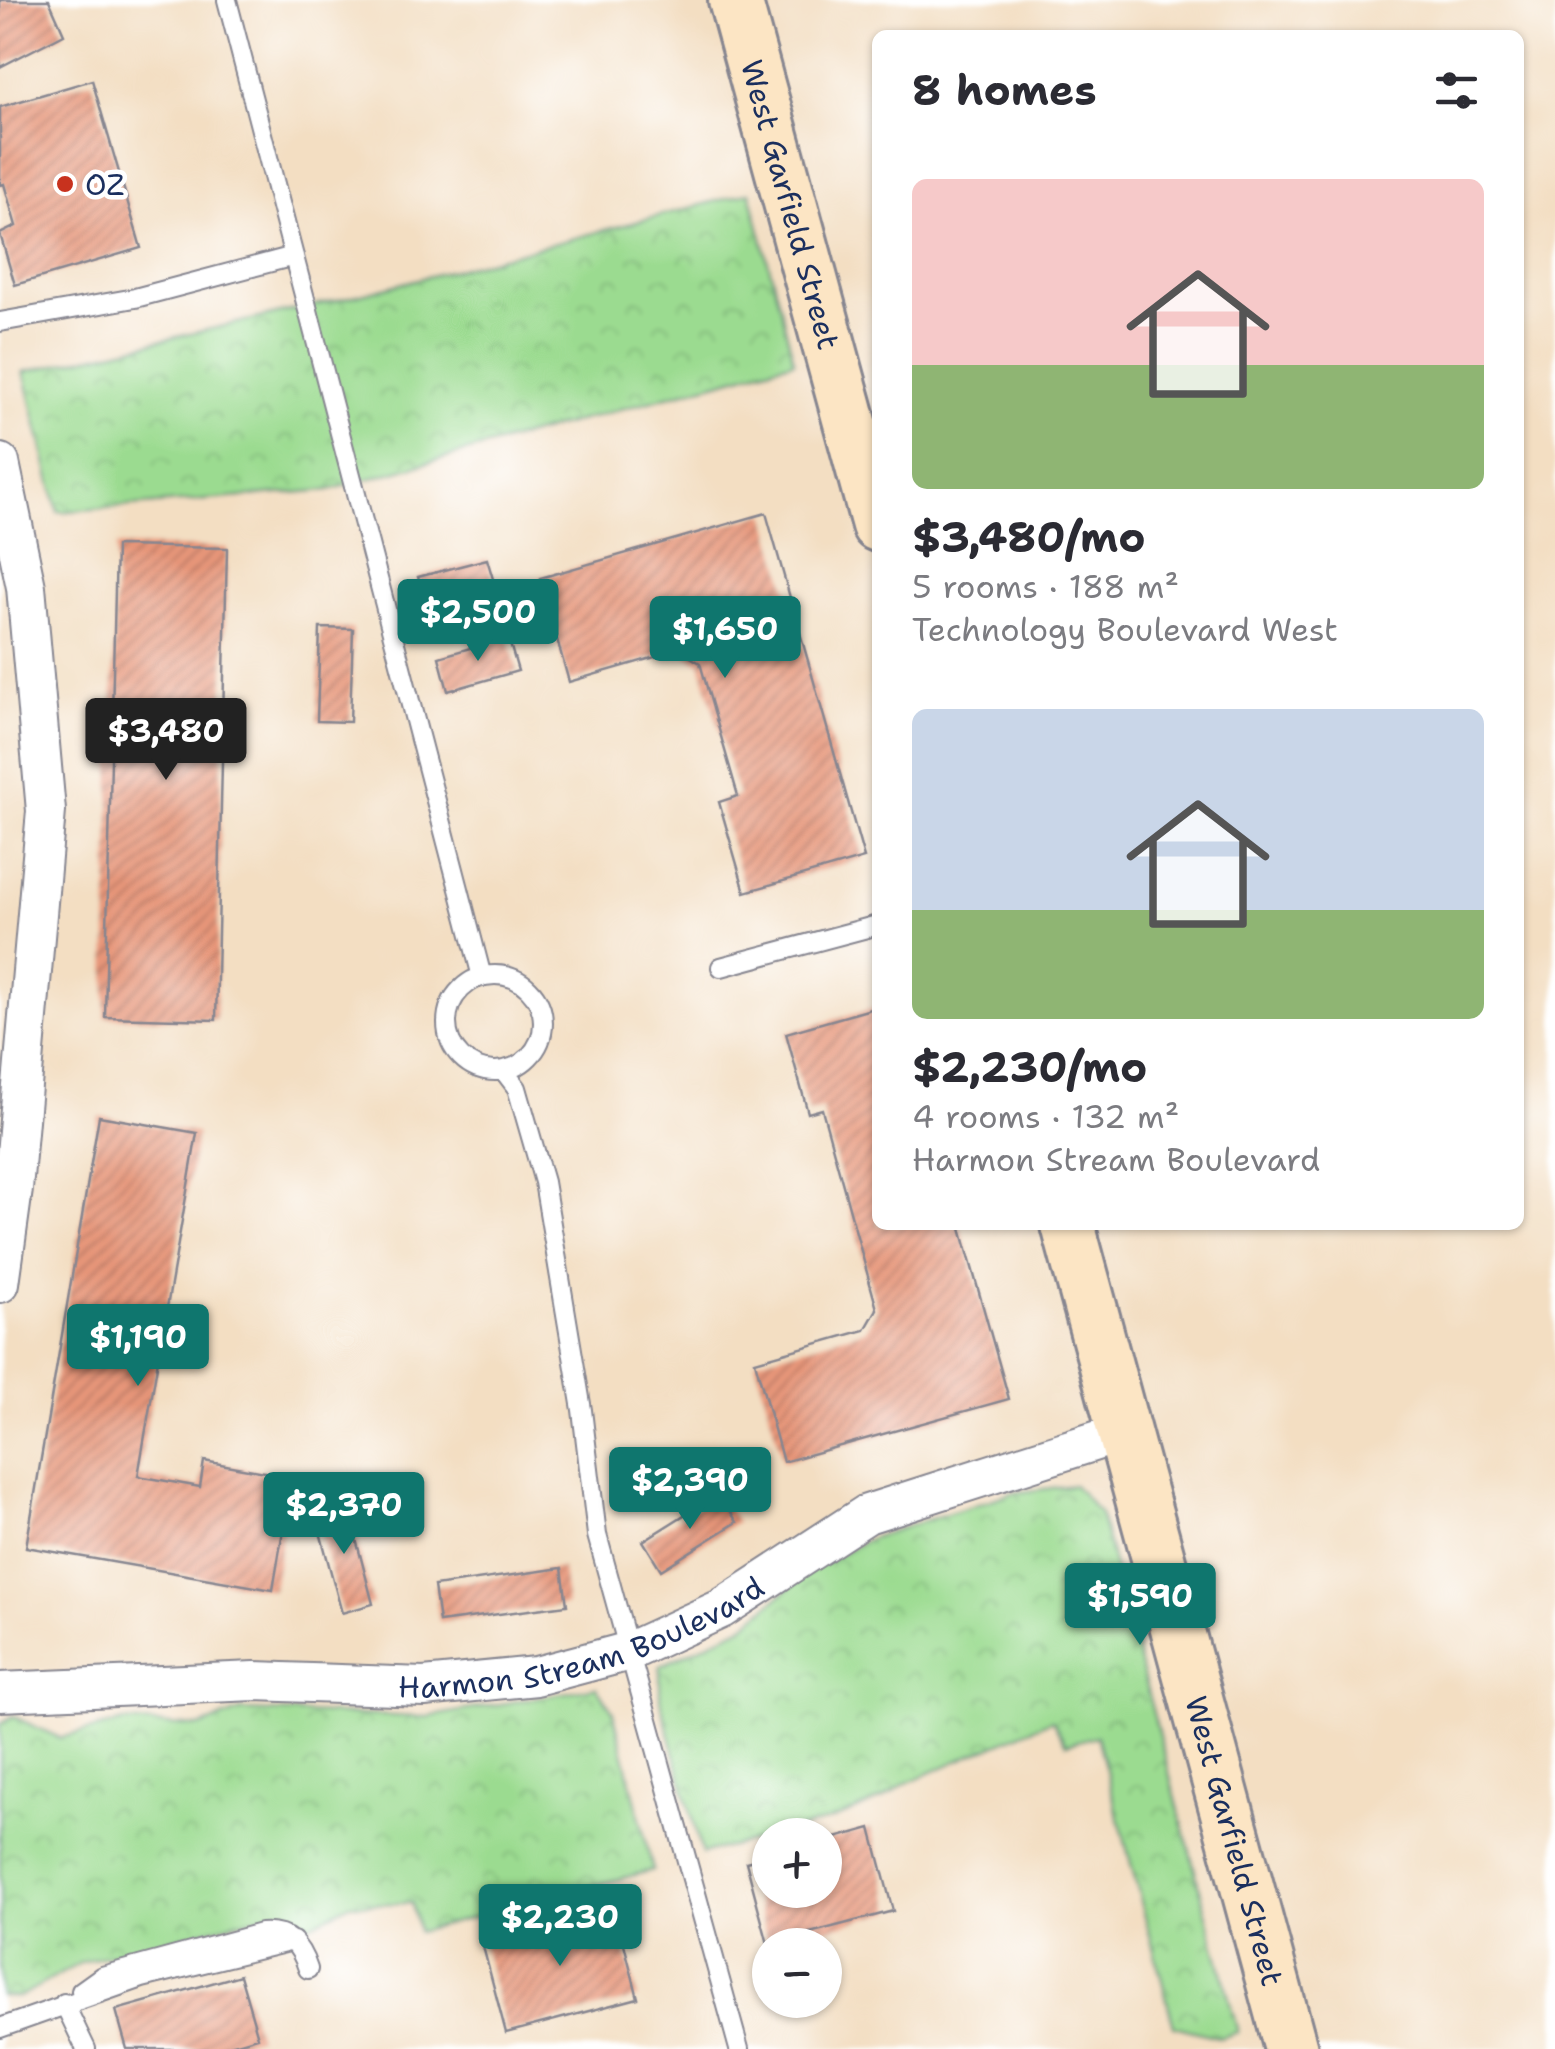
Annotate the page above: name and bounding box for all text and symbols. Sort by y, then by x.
street label: West Garfield Street [732,55,850,354]
text: 8 homes [912,62,1097,118]
icon: filters [1429,63,1484,118]
place label: OZ [85,164,124,205]
marker: OZ [54,173,76,195]
icon: home [1108,244,1288,424]
text: $3,480/mo [912,509,1146,565]
text: 5 rooms · 188 m² [912,565,1179,608]
pin: $2,500 [397,579,559,664]
text: $2,500 [420,590,536,633]
pin: $1,650 [644,596,806,681]
text: $1,650 [672,607,778,650]
text: Technology Boulevard West [912,608,1338,651]
pin: $3,480 [85,698,247,783]
text: $3,480 [107,709,225,752]
icon: home [1108,774,1288,954]
text: $2,230/mo [912,1039,1147,1095]
text: 4 rooms · 132 m² [912,1095,1179,1138]
text: Harmon Stream Boulevard [912,1138,1320,1181]
pin: $1,190 [57,1304,219,1389]
text: $1,190 [89,1315,187,1358]
pin: $2,390 [609,1447,771,1532]
text: $2,390 [631,1458,749,1501]
pin: $2,370 [263,1472,425,1557]
text: $2,370 [285,1483,403,1526]
pin: $1,590 [1059,1563,1221,1648]
street label: Harmon Stream Boulevard [398,1566,772,1708]
text: $1,590 [1087,1574,1193,1617]
street label: West Garfield Street [1176,1691,1293,1990]
map controls [752,1818,842,2018]
button: + [752,1818,842,1908]
pin: $2,230 [479,1884,641,1969]
text: $2,230 [501,1895,619,1938]
button: − [752,1928,842,2018]

